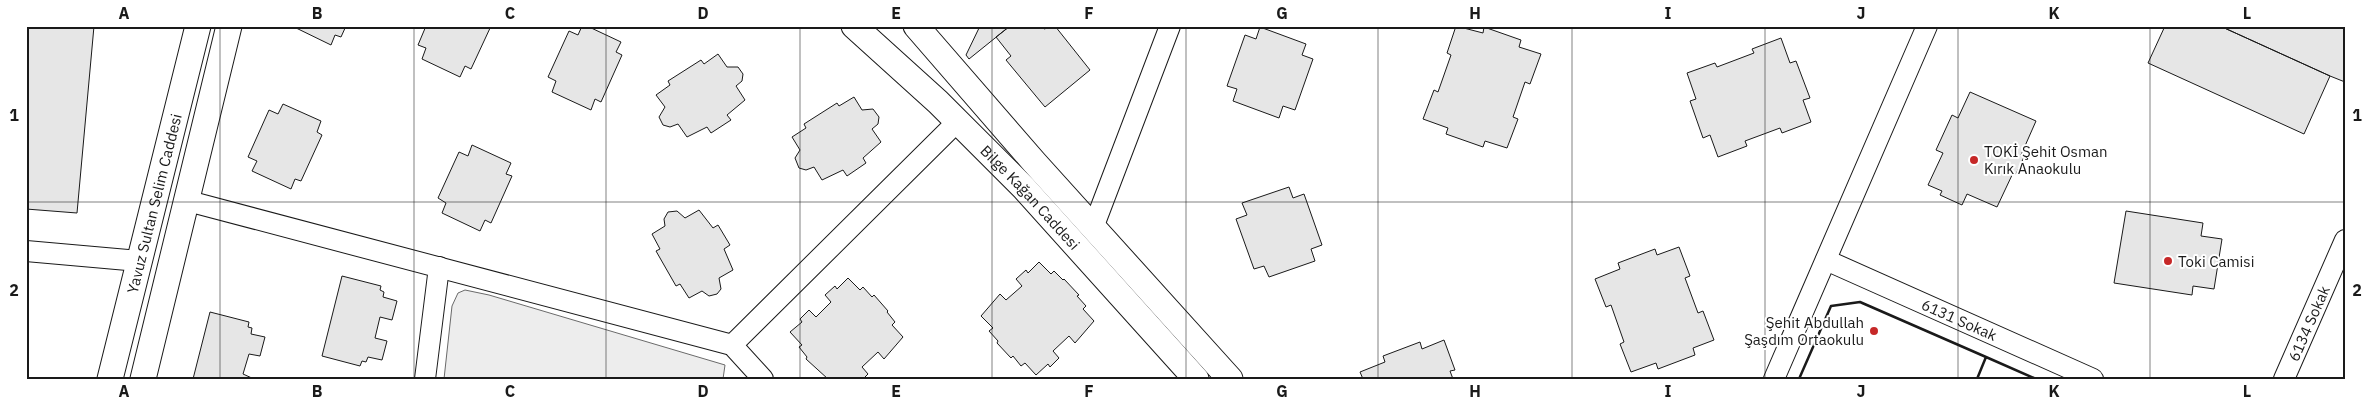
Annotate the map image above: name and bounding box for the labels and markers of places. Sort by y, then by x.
place label: TOKİ Şehit Osman Kırık Anaokulu [1984,142,2108,178]
marker: TOKİ Şehit Osman Kırık Anaokulu [1968,154,1980,166]
place label: Toki Camisi [2178,252,2254,271]
marker: Toki Camisi [2162,255,2174,267]
place label: Şehit Abdullah Şaşdım Ortaokulu [1744,313,1864,349]
marker: Şehit Abdullah Şaşdım Ortaokulu [1868,325,1880,337]

